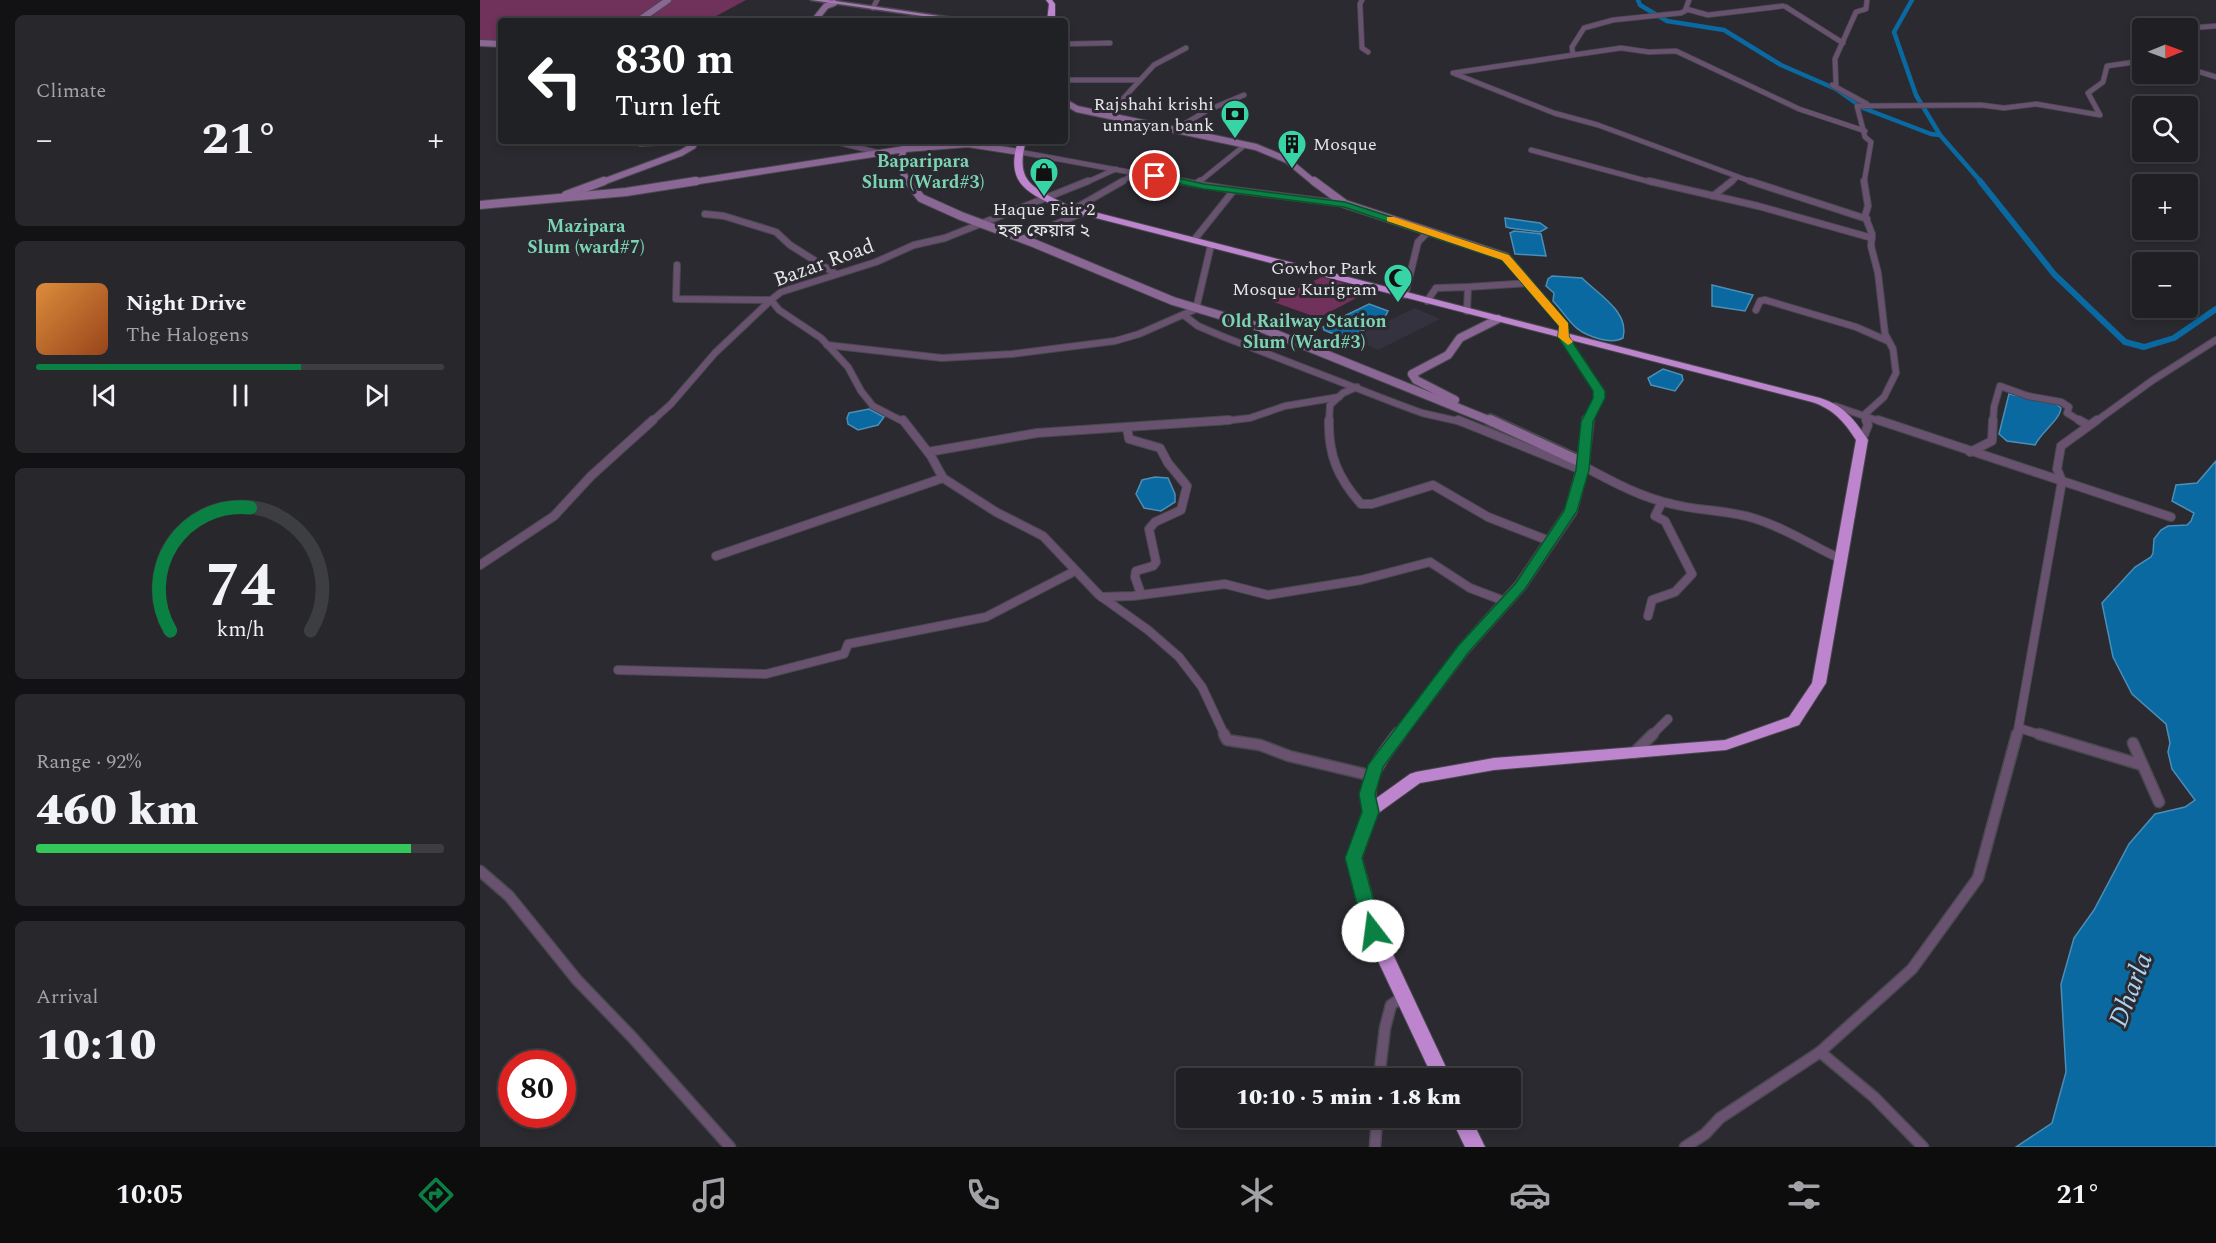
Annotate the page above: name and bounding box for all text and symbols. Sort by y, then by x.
north arrow [2132,18,2198,84]
map controls [2132,18,2198,318]
text: 830 m [615,29,734,92]
icon: left [516,42,594,120]
text: Climate [36,76,106,106]
text: Turn left [615,86,721,128]
place label: Rajshahi krishi unnayan bank [1093,91,1214,139]
button: search [2132,96,2198,162]
bank icon: Rajshahi krishi unnayan bank [1219,98,1251,140]
text: 21° [202,105,278,174]
text: − [36,115,53,165]
text: + [427,115,444,165]
building icon: Mosque [1276,128,1308,170]
place label: Mosque [1313,131,1377,158]
district label: Baparipara Slum (Ward#3) [862,148,984,196]
pin [1129,150,1180,201]
shop icon: Haque Fair 2 হক ফেয়ার ২ [1028,156,1060,198]
icon: arrive [1138,159,1171,192]
button: + [2132,174,2198,240]
place label: Haque Fair 2 হক ফেয়ার ২ [993,196,1095,244]
district label: Mazipara Slum (ward#7) [527,213,645,261]
street label: Bazar Road [769,230,879,296]
button: − [2132,252,2198,318]
place label: Gowhor Park Mosque Kurigram [1232,255,1377,303]
mosque icon: Gowhor Park Mosque Kurigram [1382,262,1414,304]
text: Night Drive [126,287,246,320]
district label: Old Railway Station Slum (Ward#3) [1221,308,1387,356]
text: The Halogens [126,320,249,350]
icon: previous [88,379,121,412]
icon: pause [224,379,257,412]
icon: next [360,379,393,412]
text: 74 [205,539,275,634]
text: km/h [216,613,264,646]
text: Range · 92% [36,747,141,777]
text: 460 km [36,776,198,845]
position arrow [1341,899,1405,963]
water label: Dharla [2098,946,2165,1034]
text: Arrival [36,982,98,1012]
text: 10:10 [36,1011,157,1080]
speed limit sign: 80 [498,1050,576,1128]
text: 10:10 · 5 min · 1.8 km [1236,1081,1461,1114]
text: 10:05 [116,1174,184,1216]
icon: directions [415,1174,457,1216]
icon: music [689,1174,731,1216]
icon: phone [962,1174,1004,1216]
icon: climate [1236,1174,1278,1216]
icon: car [1509,1174,1551,1216]
icon: filters [1783,1174,1825,1216]
text: 21° [2056,1174,2100,1216]

